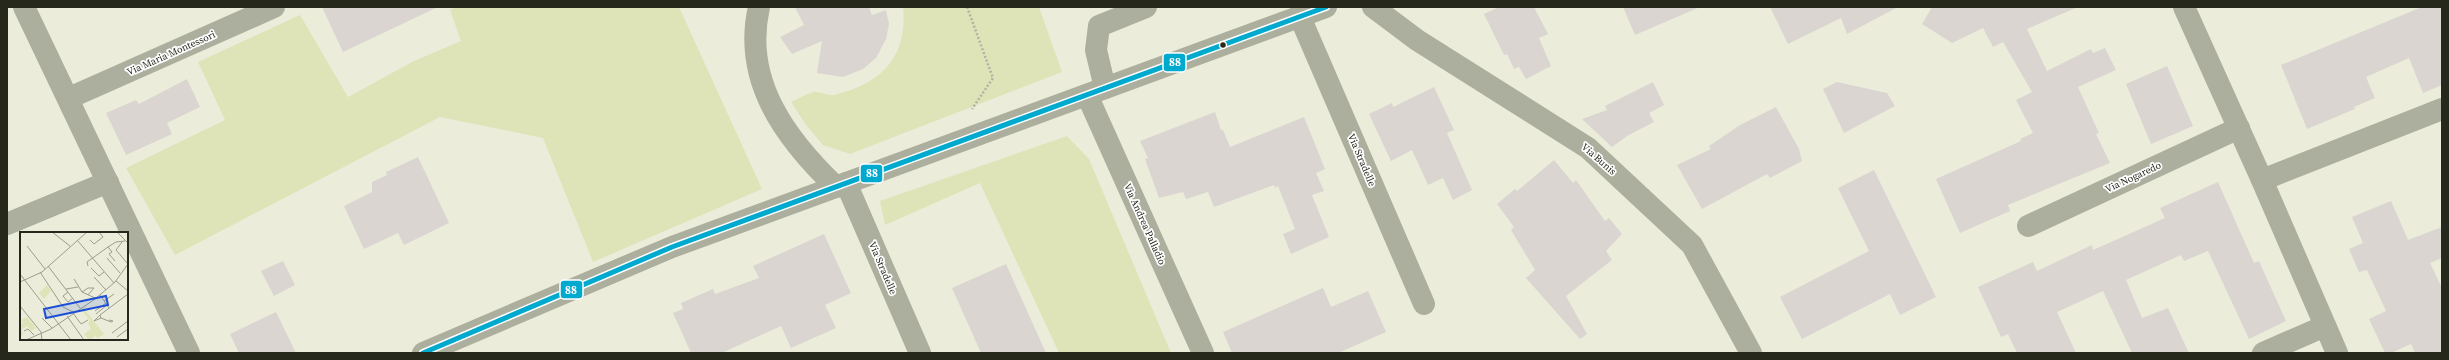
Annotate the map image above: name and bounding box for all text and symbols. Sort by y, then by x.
street label: Via Maria Montessori [125,28,217,78]
unlabelled marker [1218,40,1228,50]
line badge: 88 [1163,53,1186,72]
text: 88 [1169,55,1181,70]
street label: Via Stradelle [1345,132,1379,188]
street label: Via Bunis [1579,140,1619,178]
street label: Via Nogaredo [2103,158,2163,196]
line badge: 88 [860,164,883,183]
text: 88 [866,166,878,181]
street label: Via Andrea Palladio [1121,181,1169,267]
inset map [20,232,128,340]
street label: Via Stradelle [866,240,900,296]
line badge: 88 [560,280,583,299]
text: 88 [565,283,577,298]

